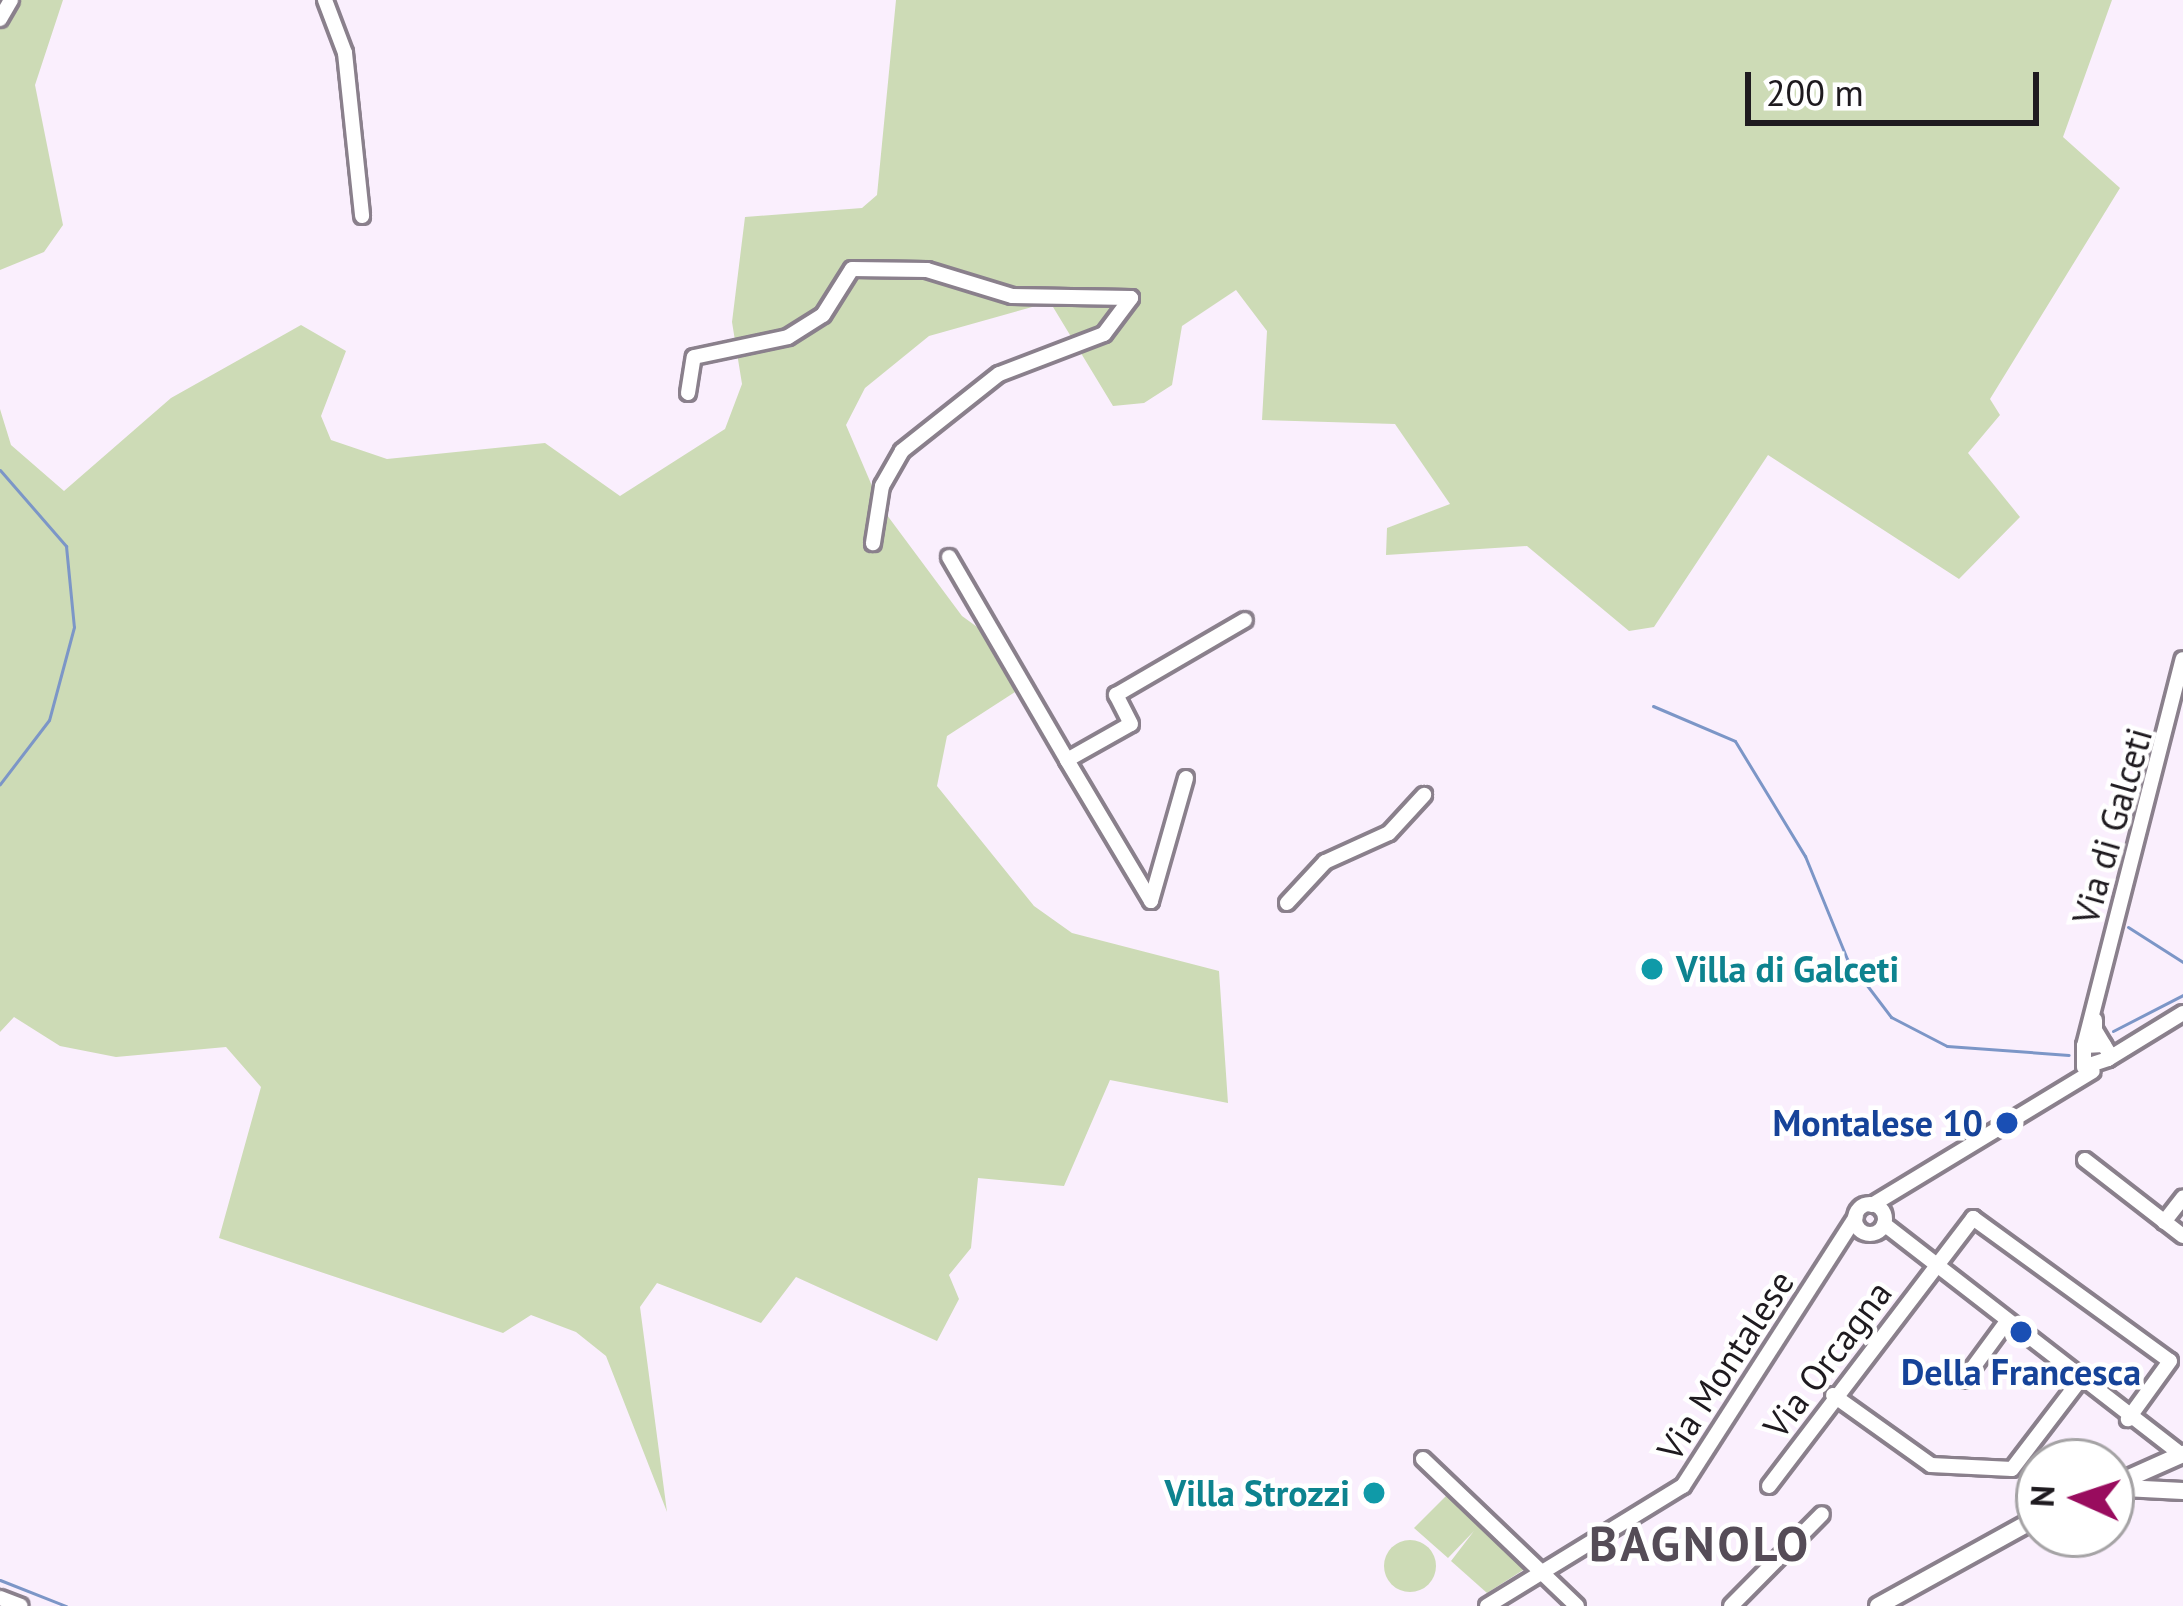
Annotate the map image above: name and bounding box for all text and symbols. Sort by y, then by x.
scale bar [1751,48,2045,122]
text: 200 m [1766,69,1864,116]
street label: Via di Galceti [2063,723,2161,929]
place label: Villa di Galceti [1676,947,1900,991]
marker: Villa di Galceti [1639,956,1665,982]
place label: Montalese 10 [1773,1101,1983,1145]
marker: Montalese 10 [1994,1110,2020,1136]
street label: Via Montalese [1648,1262,1802,1468]
street label: Via Orcagna [1754,1272,1900,1446]
marker: Della Francesca [2008,1319,2034,1345]
place label: Della Francesca [1901,1350,2141,1394]
north arrow [2015,1438,2135,1558]
place label: Villa Strozzi [1165,1471,1350,1515]
marker: Villa Strozzi [1361,1480,1387,1506]
text: N [2020,1484,2064,1508]
district label: BAGNOLO [1589,1515,1811,1573]

